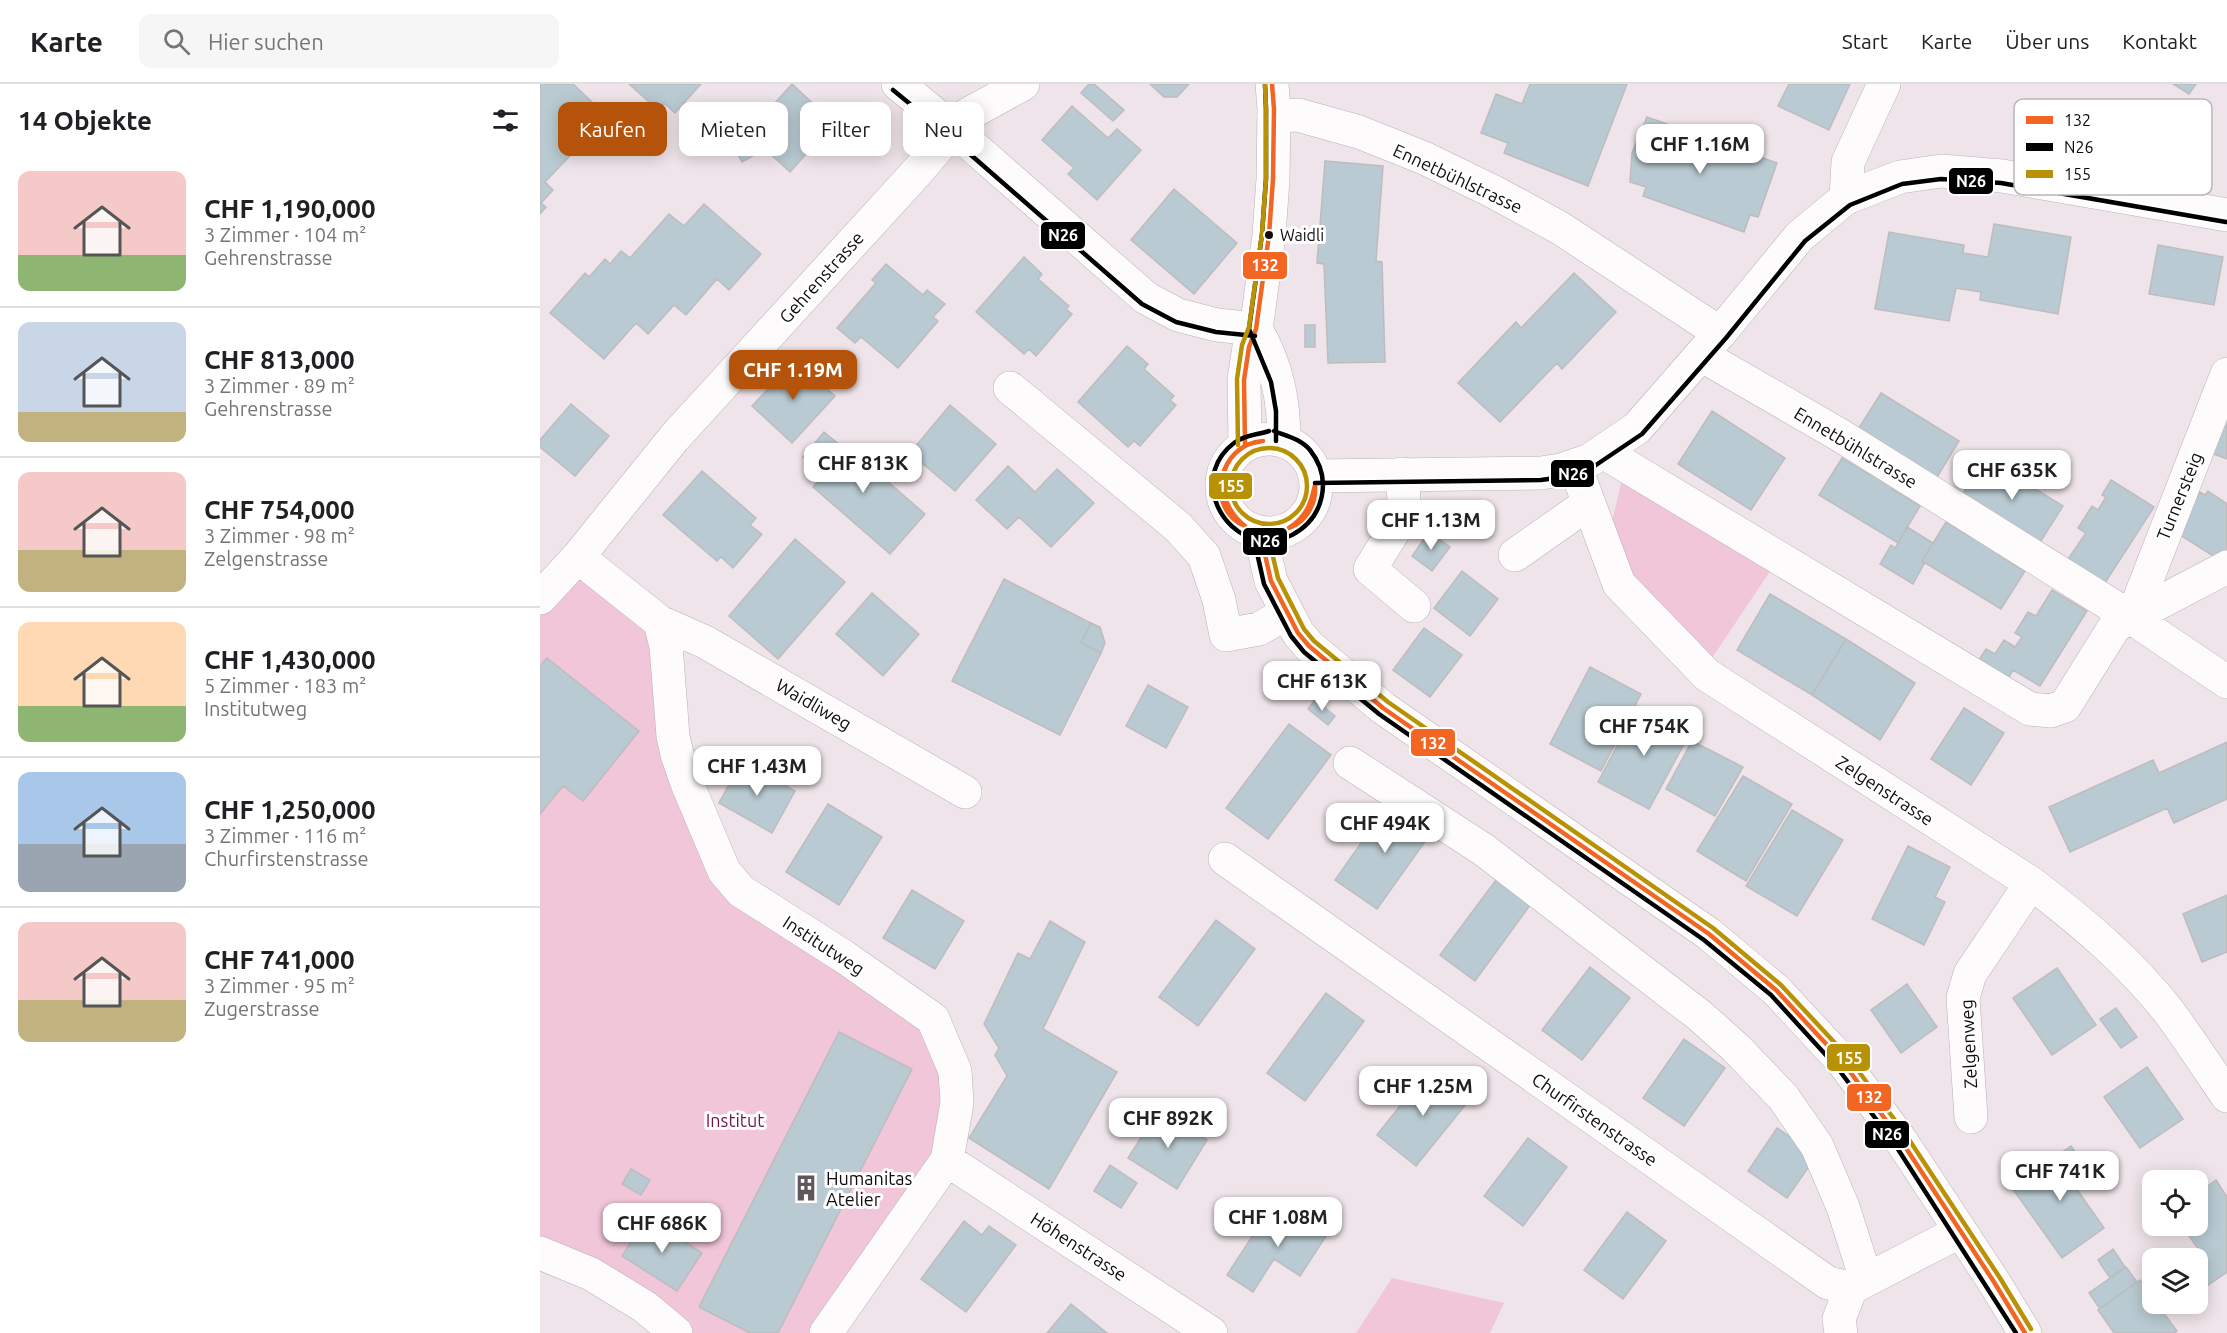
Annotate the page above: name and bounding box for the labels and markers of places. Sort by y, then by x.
pin: CHF 1.16M [1631,124,1769,175]
place label: Waidli [1280,226,1324,244]
marker: Waidli [1263,229,1275,241]
pin: CHF 1.19M [724,350,862,401]
pin: CHF 813K [801,443,925,494]
pin: CHF 635K [1950,450,2074,501]
pin: CHF 1.13M [1362,500,1500,551]
pin: CHF 613K [1260,661,1384,712]
pin: CHF 754K [1582,706,1706,757]
pin: CHF 1.43M [688,746,826,797]
pin: CHF 494K [1323,803,1447,854]
pin: CHF 1.25M [1354,1066,1492,1117]
pin: CHF 892K [1106,1098,1230,1149]
pin: CHF 741K [1998,1151,2122,1202]
place label: Humanitas Atelier [826,1168,913,1209]
building icon: Humanitas Atelier [791,1173,821,1203]
pin: CHF 1.08M [1209,1197,1347,1248]
pin: CHF 686K [600,1203,724,1254]

